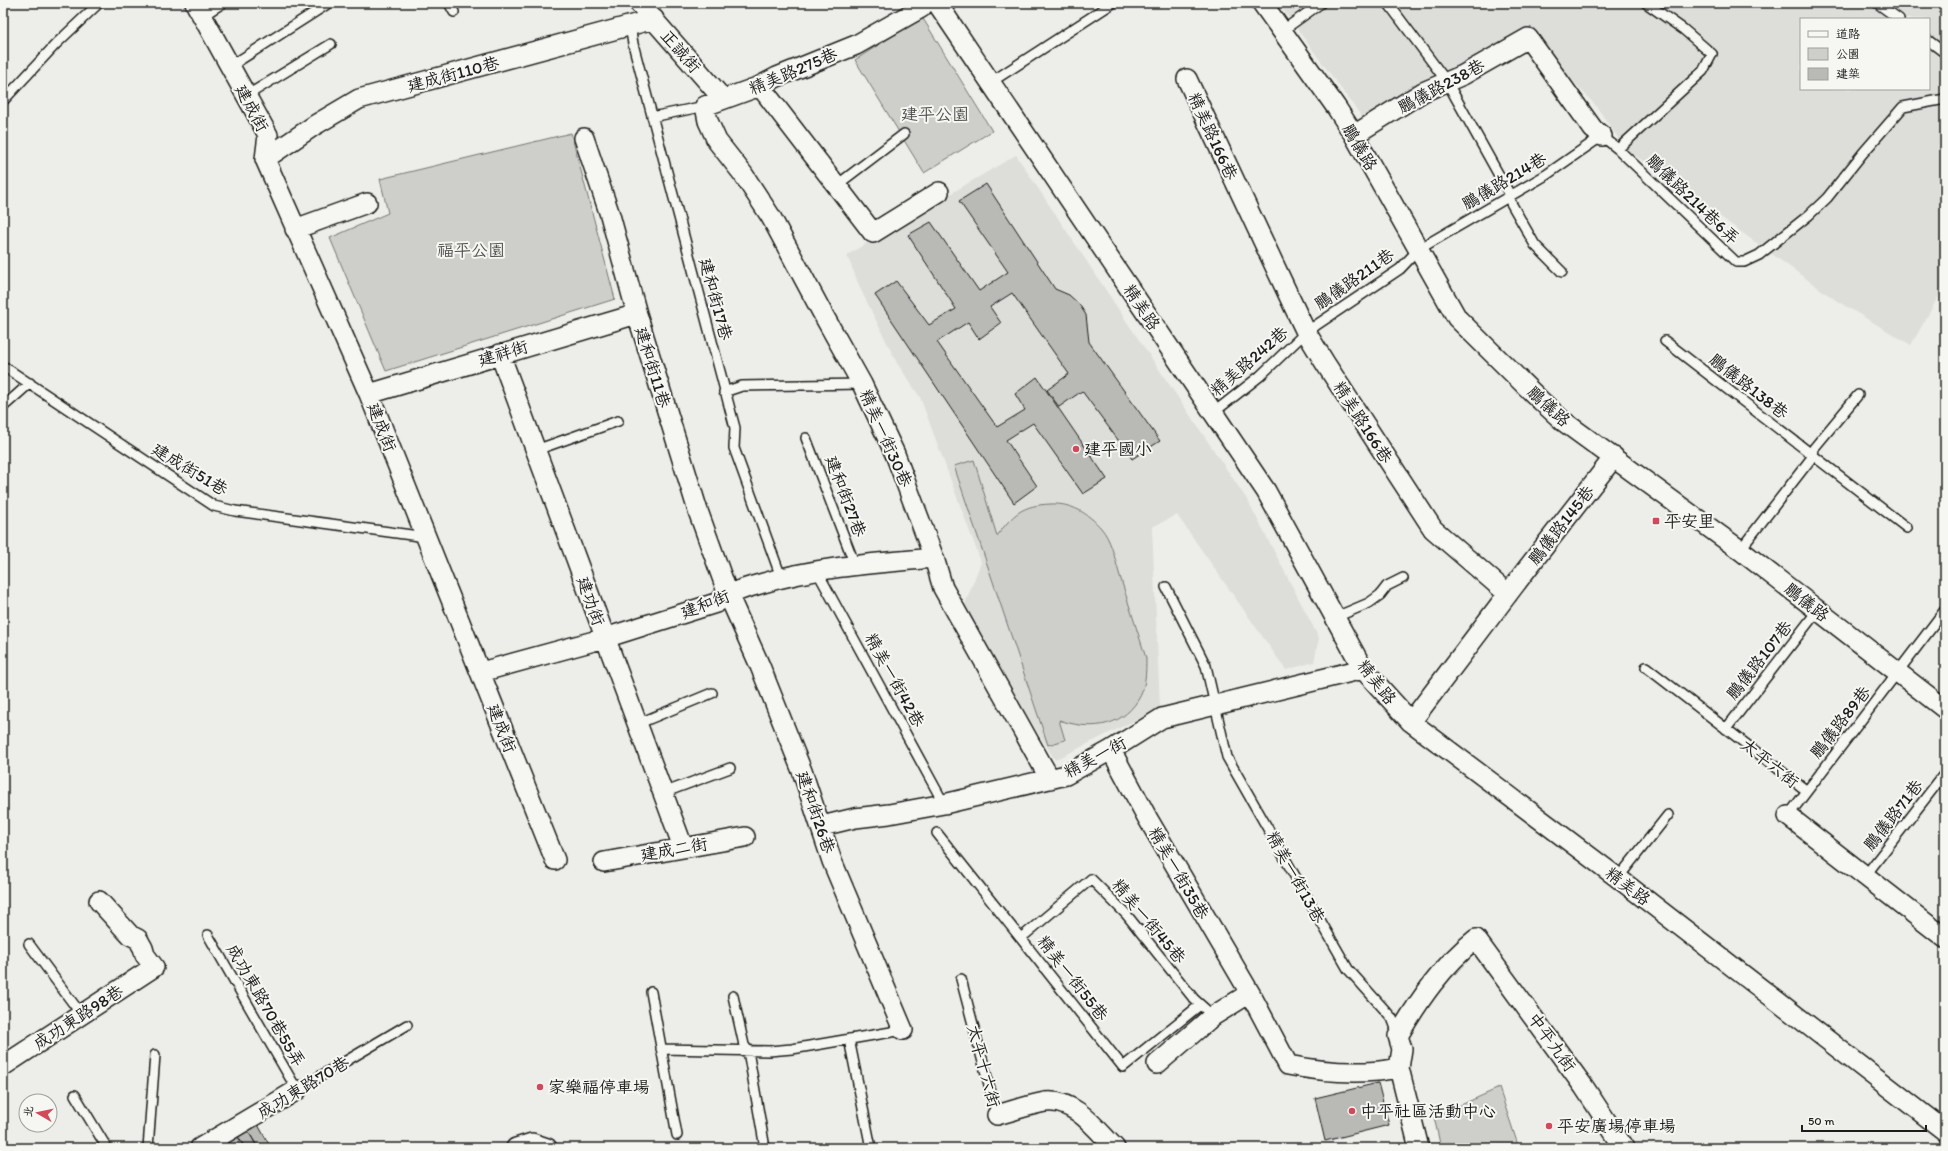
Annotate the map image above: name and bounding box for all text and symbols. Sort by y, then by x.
legend [1800,18,1930,90]
street label: 正誠街 [657,25,705,77]
text: 道路 [1836,27,1860,41]
street label: 精美路275巷 [746,43,841,99]
text: 公園 [1836,47,1860,61]
street label: 建成街110巷 [405,52,502,96]
street label: 鵬儀路238巷 [1394,54,1489,117]
text: 建築 [1836,67,1860,81]
street label: 建成街 [231,81,273,135]
street label: 精美路166巷 [1184,89,1242,184]
park label: 建平公園 [901,104,969,124]
street label: 鵬儀路 [1338,120,1382,174]
street label: 鵬儀路214巷 [1458,147,1551,214]
street label: 鵬儀路214巷6弄 [1643,150,1743,248]
park label: 福平公園 [437,240,505,260]
street label: 鵬儀路211巷 [1310,244,1399,314]
street label: 建和街17巷 [695,256,737,343]
street label: 精美路 [1119,280,1165,334]
street label: 精美路242巷 [1206,321,1293,400]
street label: 建和街11巷 [631,324,675,411]
street label: 建祥街 [476,336,530,370]
street label: 鵬儀路138巷 [1706,349,1793,424]
street label: 精美路166巷 [1329,377,1397,468]
street label: 鵬儀路 [1523,382,1575,430]
street label: 精美一街30巷 [856,386,917,491]
street label: 建成街 [363,400,401,454]
street label: 建成街51巷 [148,439,232,500]
place label: 建平國小 [1084,439,1152,459]
marker: 建平國小 [1071,444,1081,454]
street label: 建和街27巷 [821,453,871,540]
street label: 鵬儀路145巷 [1524,481,1599,569]
place label: 平安里 [1664,511,1715,531]
marker: 平安里 [1651,516,1661,526]
street label: 建功街 [573,574,609,628]
street label: 鵬儀路 [1781,578,1833,626]
street label: 建和街 [678,585,732,623]
street label: 鵬儀路107巷 [1722,616,1797,704]
street label: 精美一街42巷 [861,630,929,731]
street label: 精美路 [1353,656,1401,708]
street label: 鵬儀路89巷 [1806,681,1875,762]
street label: 建成街 [483,701,521,755]
street label: 精美一街 [1060,732,1130,782]
street label: 太平六街 [1737,734,1803,792]
street label: 建和街26巷 [793,768,840,857]
street label: 鵬儀路71巷 [1859,775,1927,854]
street label: 精美一街35巷 [1145,823,1214,924]
street label: 精美一街13巷 [1262,827,1330,927]
street label: 建成二街 [639,833,709,865]
street label: 精美路 [1602,863,1654,909]
street label: 精美一街45巷 [1108,875,1191,968]
street label: 精美一街55巷 [1033,931,1113,1025]
street label: 成功東路70巷55弄 [223,940,309,1070]
street label: 成功東路98巷 [29,980,128,1053]
street label: 中平九街 [1524,1009,1580,1075]
street label: 太平十六街 [963,1022,1005,1110]
street label: 成功東路70巷 [253,1051,354,1122]
place label: 家樂福停車場 [548,1077,650,1097]
marker: 家樂福停車場 [535,1082,545,1092]
north arrow [18,1093,58,1133]
place label: 中平社區活動中心 [1360,1101,1496,1121]
text: 北 [21,1105,36,1118]
marker: 中平社區活動中心 [1347,1106,1357,1116]
scale bar [1802,1107,1926,1133]
text: 50 m [1808,1114,1834,1128]
place label: 平安廣場停車場 [1557,1116,1676,1136]
marker: 平安廣場停車場 [1544,1121,1554,1131]

